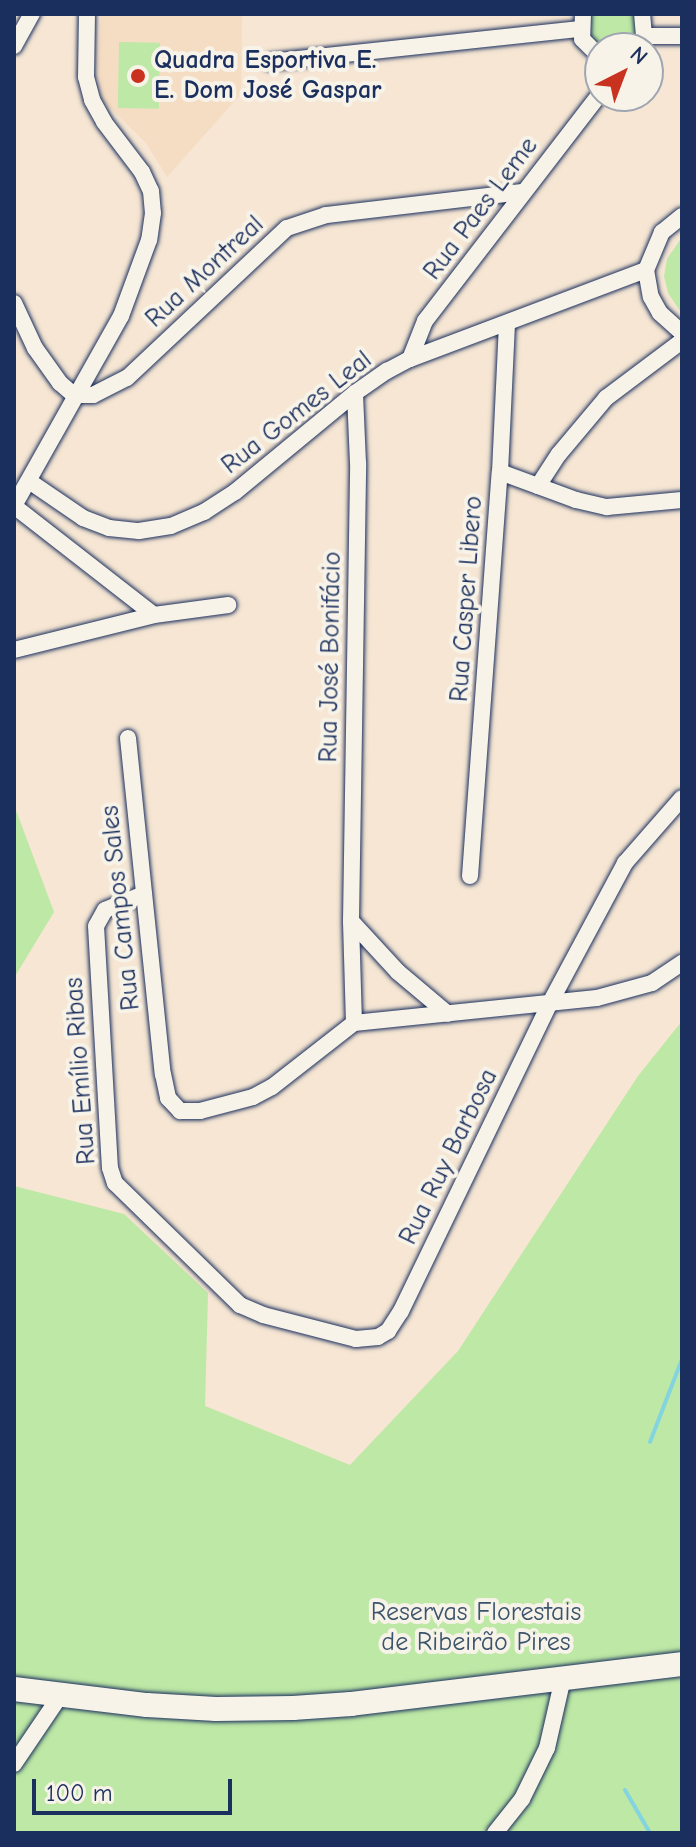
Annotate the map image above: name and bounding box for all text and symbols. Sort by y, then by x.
north arrow [584,32,664,112]
text: N [625,41,653,70]
place label: Quadra Esportiva E. E. Dom José Gaspar [154,45,382,106]
marker: Quadra Esportiva E. E. Dom José Gaspar [129,67,147,85]
street label: Rua Paes Leme [417,132,545,286]
street label: Rua Montreal [139,209,271,335]
street label: Rua Gomes Leal [216,345,378,481]
street label: Rua Casper Libero [444,495,490,703]
street label: Rua José Bonifácio [314,551,348,763]
street label: Rua Campos Sales [95,804,147,1012]
street label: Rua Emílio Ribas [59,976,103,1166]
street label: Rua Ruy Barbosa [393,1064,505,1250]
park label: Reservas Florestais de Ribeirão Pires [371,1597,581,1658]
scale bar [36,1763,236,1813]
text: 100 m [46,1779,113,1807]

